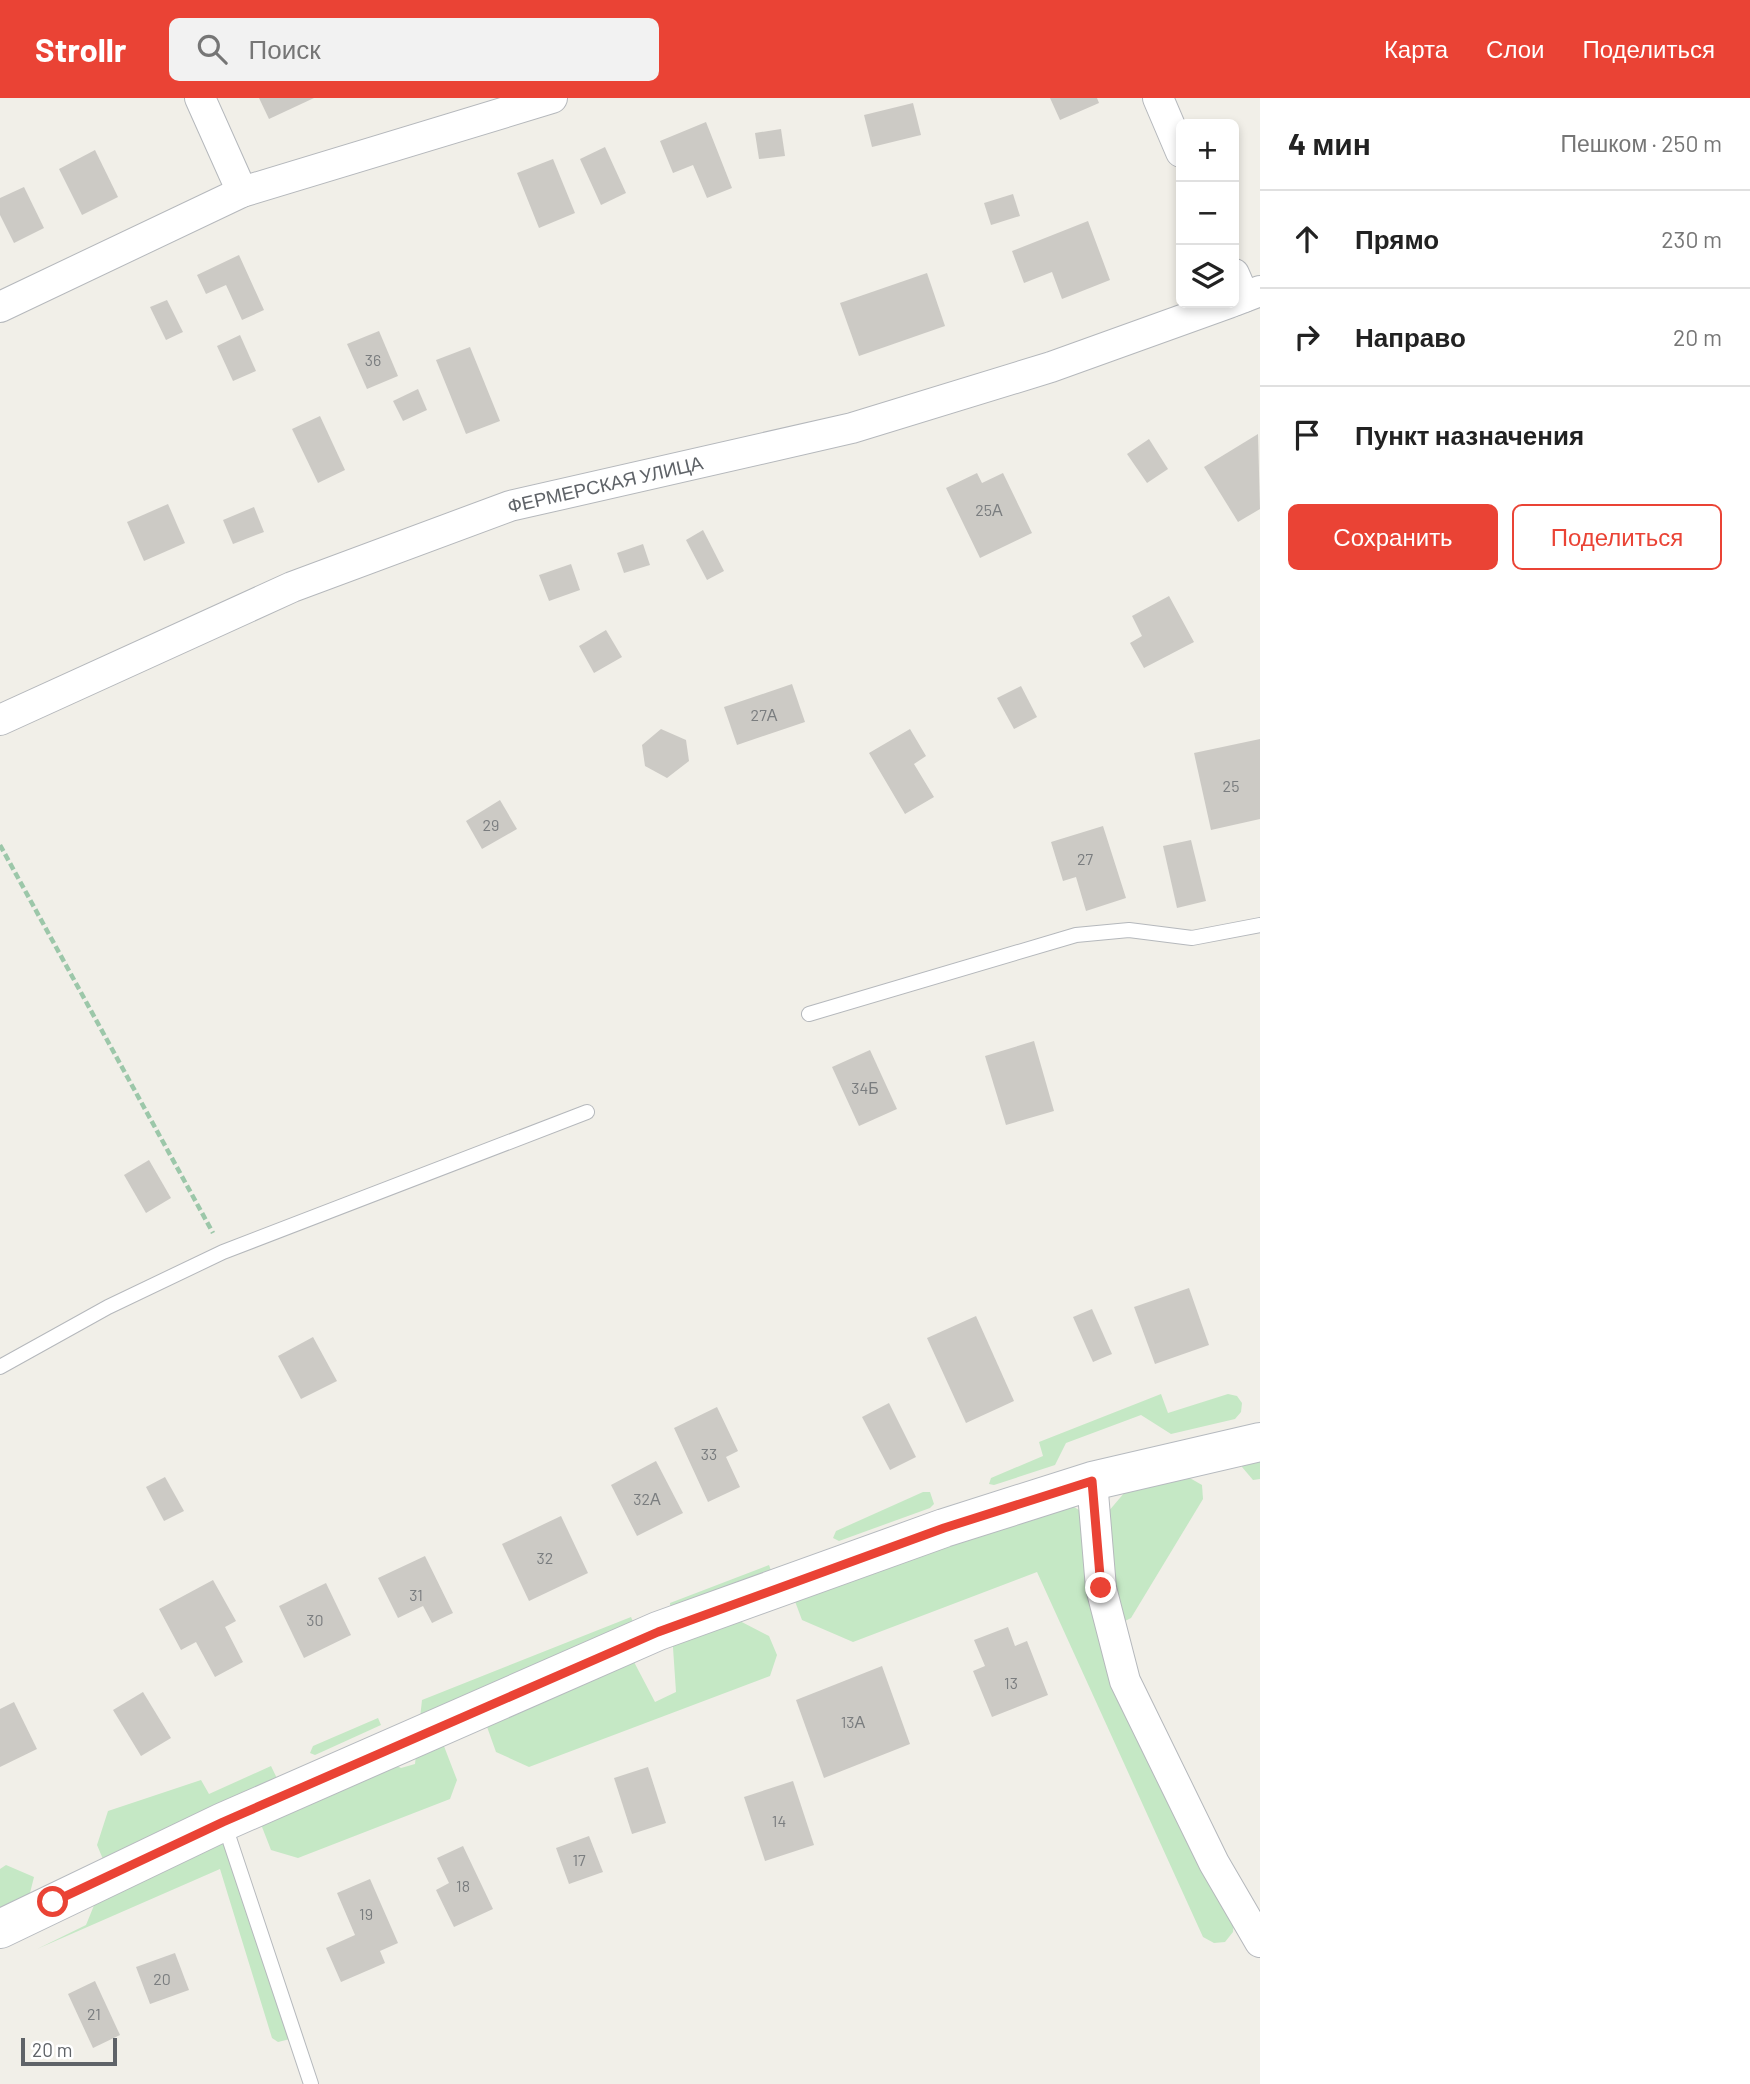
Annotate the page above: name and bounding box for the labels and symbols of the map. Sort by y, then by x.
house number: 36 [365,350,381,369]
street label: ФЕРМЕРСКАЯ УЛИЦА [505,450,705,517]
house number: 25А [975,500,1003,519]
house number: 27А [751,705,778,724]
house number: 25 [1223,776,1239,795]
house number: 29 [483,815,499,834]
house number: 27 [1077,849,1093,868]
house number: 34Б [851,1078,879,1097]
house number: 33 [701,1444,717,1463]
house number: 32А [633,1489,661,1508]
house number: 32 [537,1548,553,1567]
route end [1085,1572,1116,1603]
house number: 31 [409,1585,423,1604]
house number: 30 [306,1610,324,1629]
house number: 13 [1004,1673,1018,1692]
house number: 13А [841,1712,866,1731]
house number: 14 [772,1811,786,1830]
house number: 17 [572,1850,586,1869]
house number: 18 [456,1876,470,1895]
route start [37,1886,68,1917]
house number: 19 [359,1904,373,1923]
house number: 20 [153,1969,171,1988]
house number: 21 [87,2004,101,2023]
scale bar [21,2035,117,2067]

